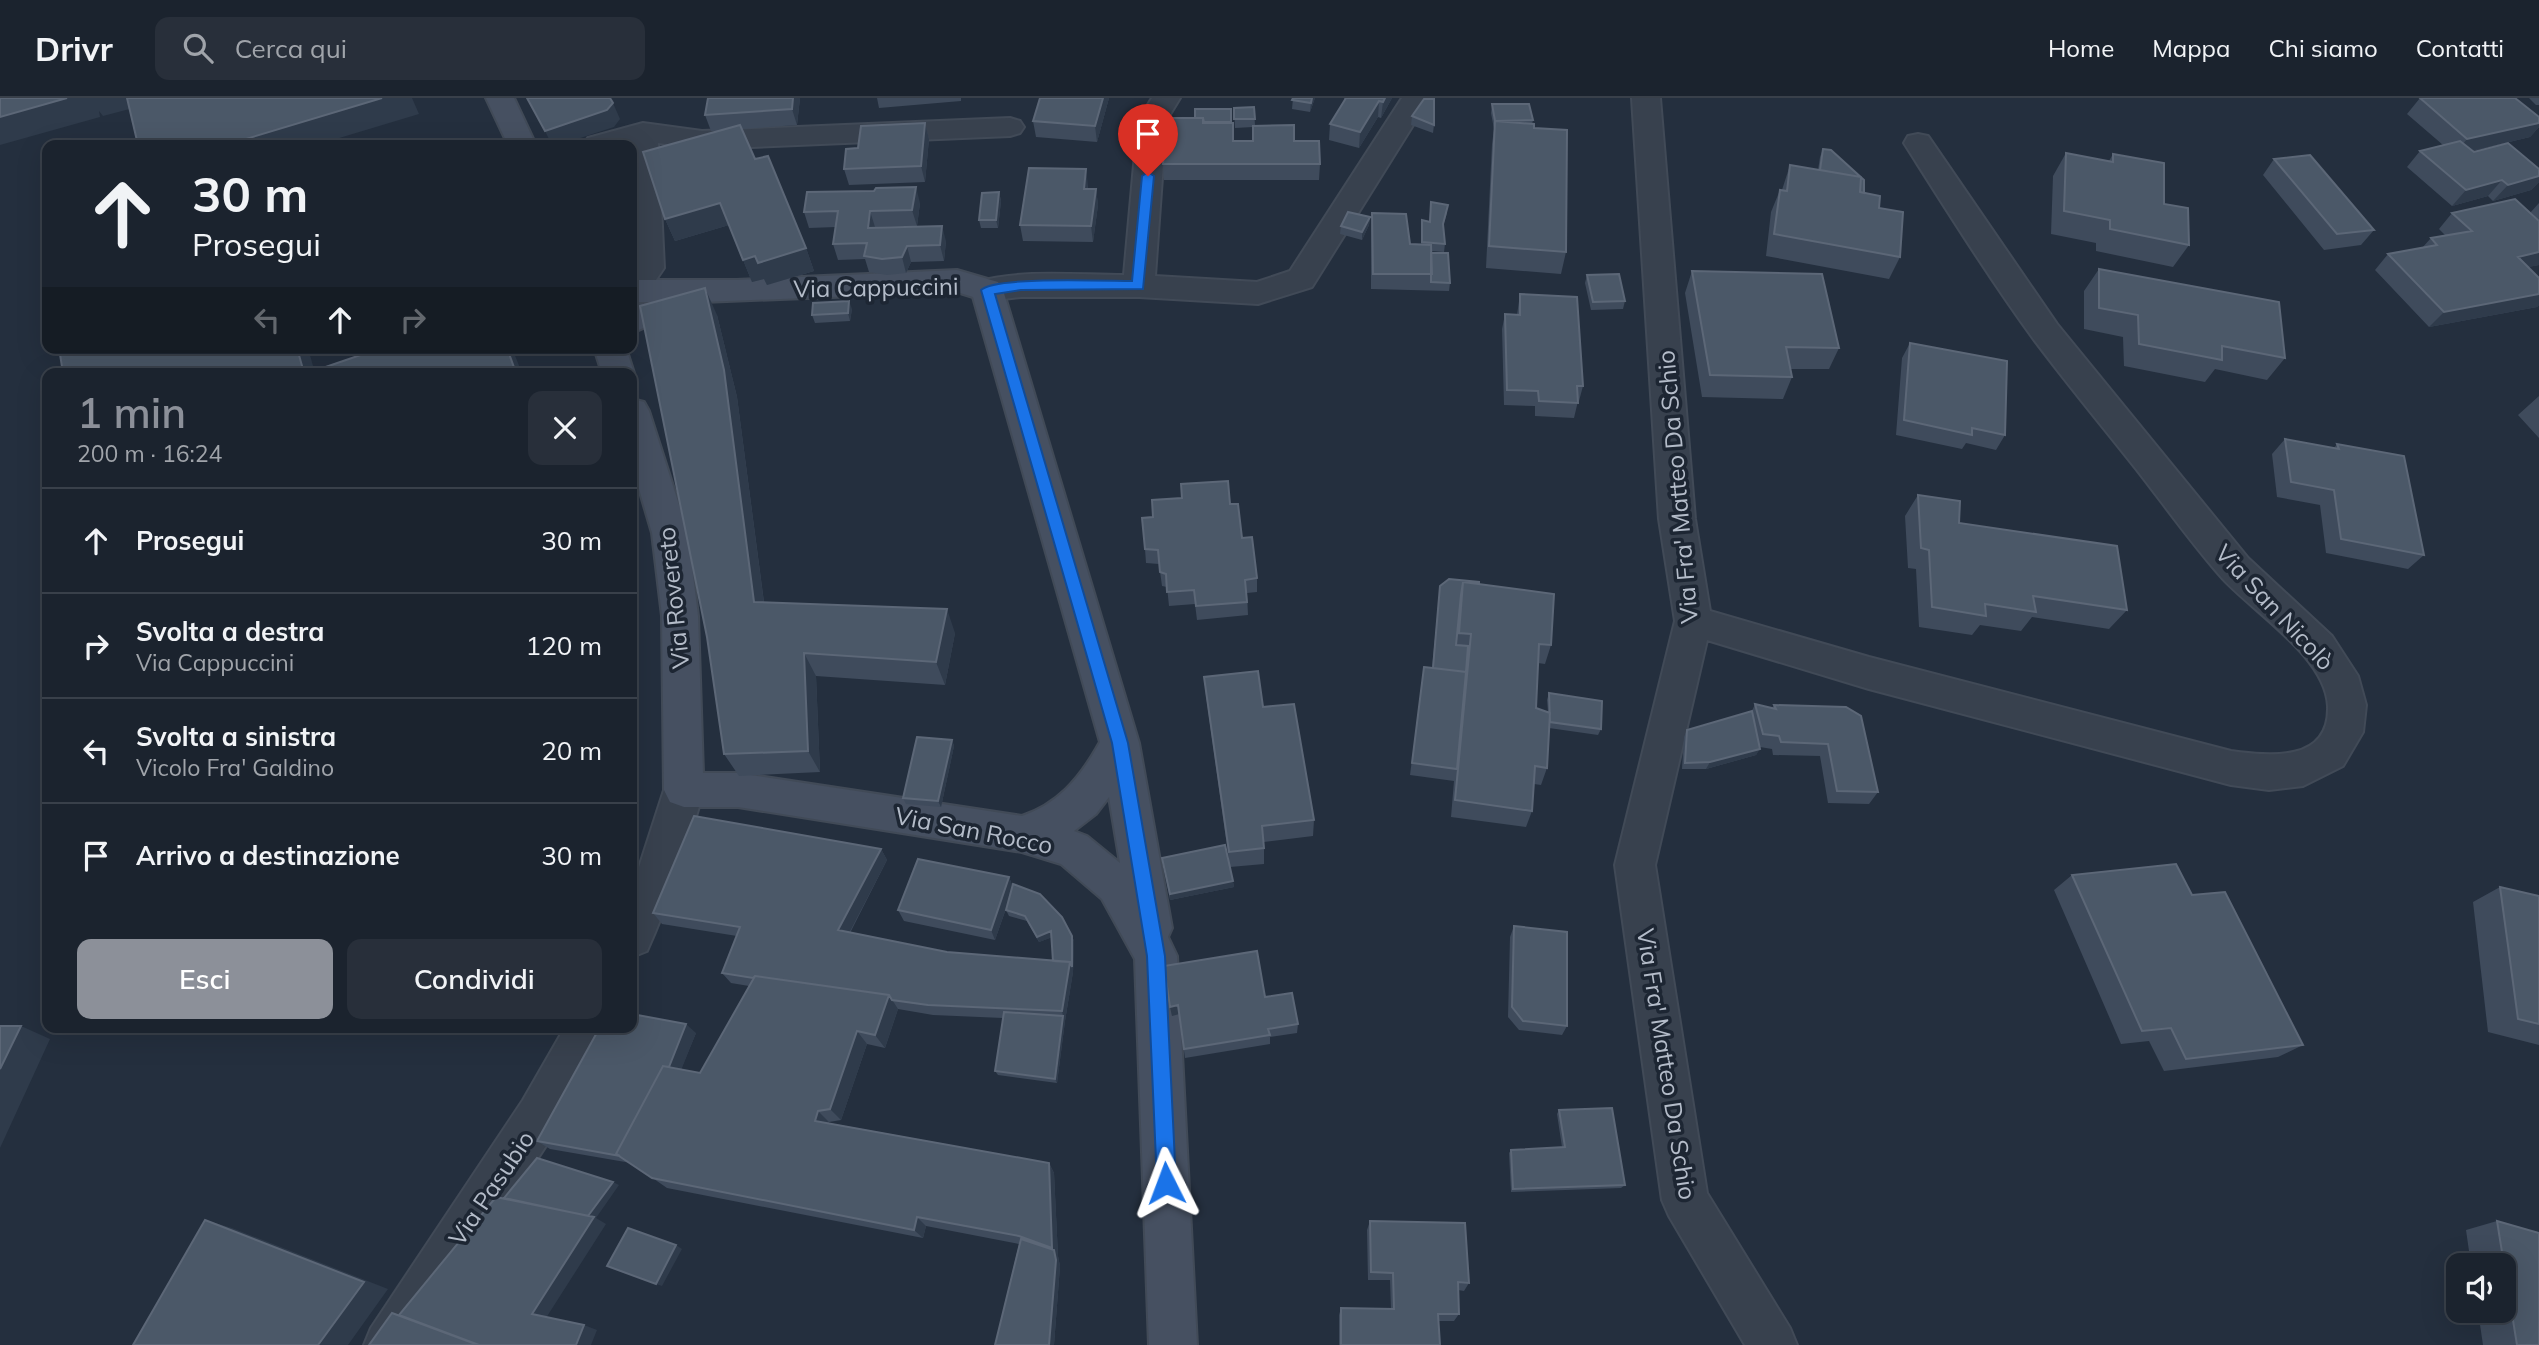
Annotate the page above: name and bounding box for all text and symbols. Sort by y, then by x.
search box [155,17,645,80]
text: Drivr [35,28,113,69]
icon: search [179,29,217,67]
text: Cerca qui [235,32,347,65]
text: Home [2048,33,2114,63]
text: Mappa [2152,33,2230,63]
text: Chi siamo [2268,33,2378,63]
text: Contatti [2416,33,2504,63]
pin [1118,104,1178,176]
icon: arrive [1129,115,1167,153]
text: 30 m [192,163,308,224]
icon: ahead [77,168,168,259]
text: Prosegui [192,224,321,264]
street label: Via Cappuccini [793,271,959,303]
icon: left [248,301,286,339]
icon: ahead [321,301,359,339]
icon: right [394,301,432,339]
street label: Via Fra' Matteo Da Schio [1650,349,1704,625]
text: 1 min [77,386,186,439]
button: close [528,391,602,465]
text: 200 m · 16:24 [77,439,222,468]
icon: ahead [77,522,115,560]
text: Prosegui [136,524,244,557]
text: 30 m [541,524,602,557]
street label: Via Rovereto [651,526,695,670]
street label: Via San Nicolò [2209,538,2341,676]
text: Svolta a destra [136,615,324,648]
icon: right [77,627,115,665]
text: 120 m [526,629,602,662]
text: Via Cappuccini [136,648,294,677]
text: Svolta a sinistra [136,720,336,753]
icon: left [77,732,115,770]
text: 20 m [541,734,602,767]
text: Vicolo Fra' Galdino [136,753,334,782]
street label: Via San Rocco [893,800,1055,860]
icon: arrive [77,837,115,875]
text: Arrivo a destinazione [136,839,400,872]
text: 30 m [541,839,602,872]
street label: Via Fra' Matteo Da Schio [1631,926,1703,1202]
button: Esci [77,939,333,1019]
button: Condividi [347,939,602,1019]
street label: Via Pasubio [442,1125,540,1251]
position arrow [1129,1146,1203,1220]
map controls [2446,1253,2516,1323]
button: sound [2446,1253,2516,1323]

